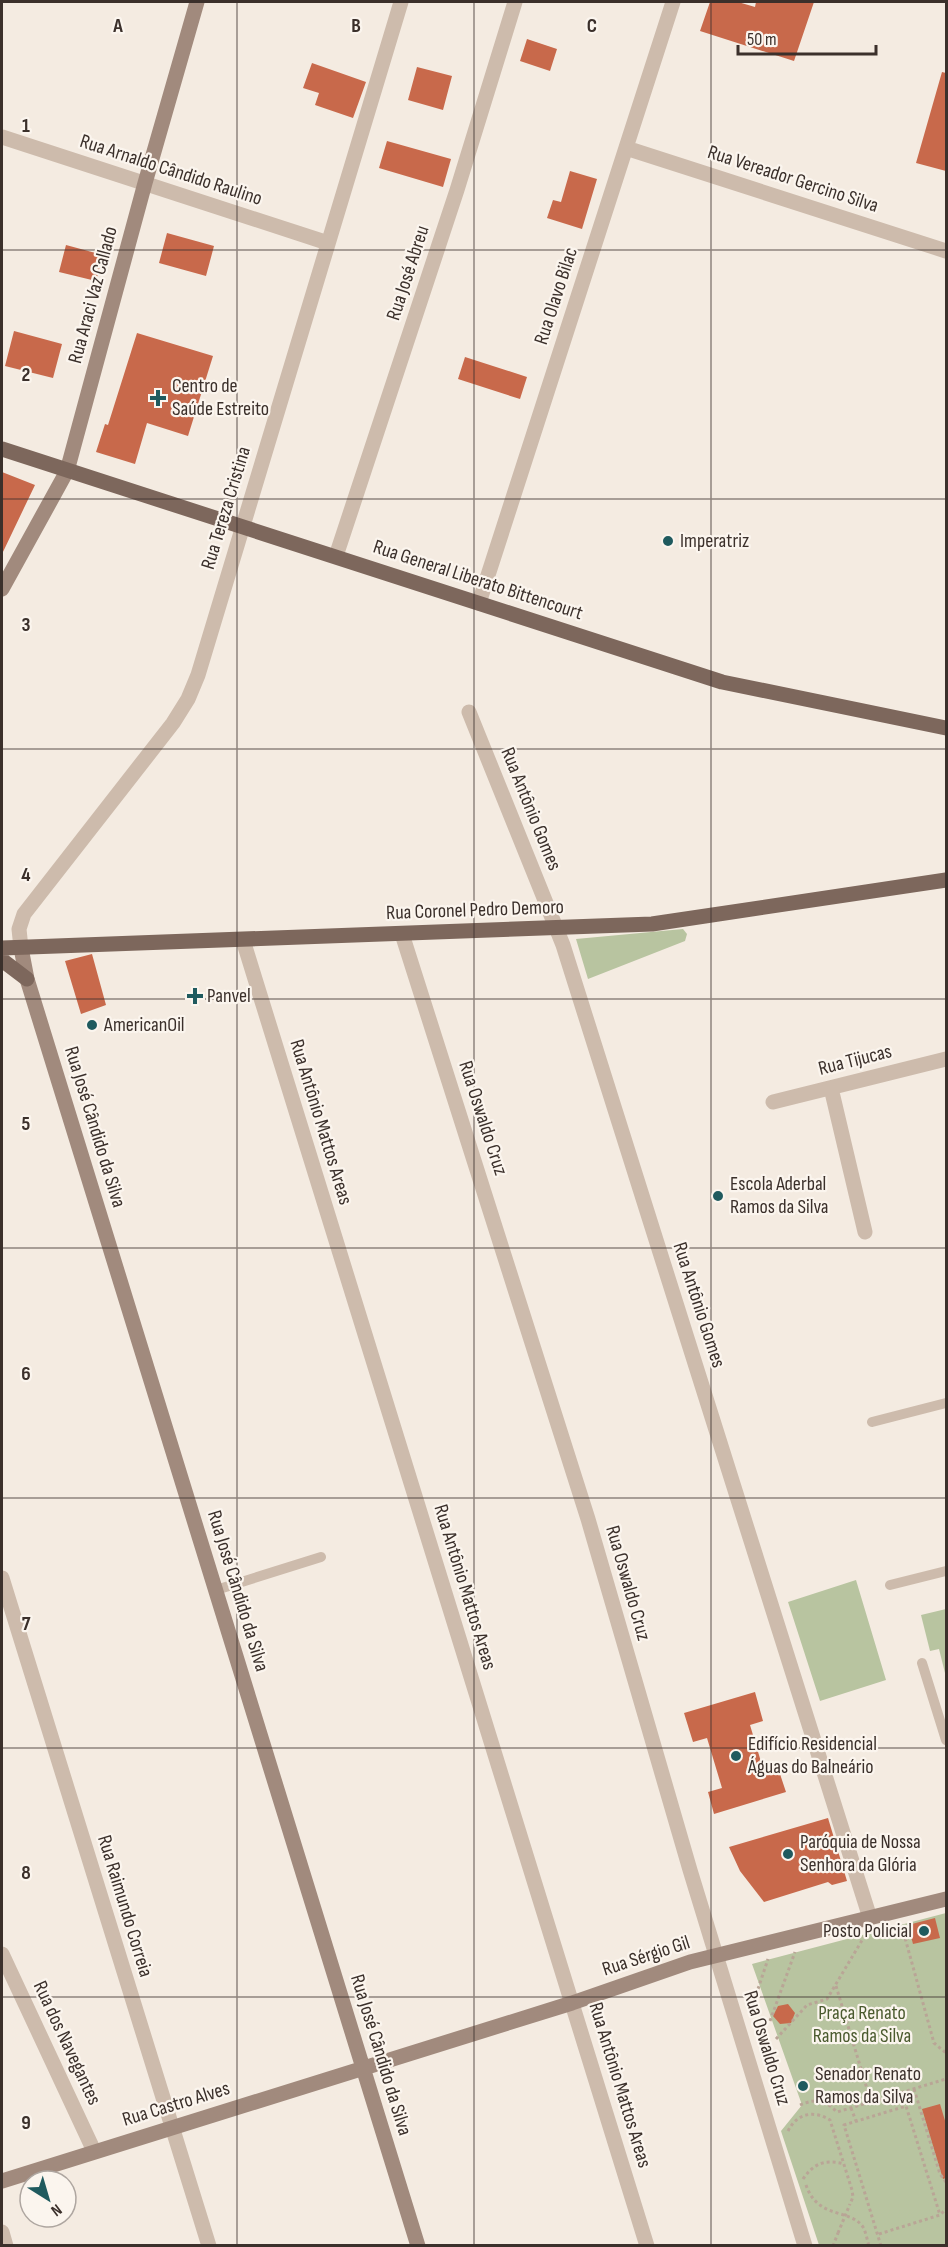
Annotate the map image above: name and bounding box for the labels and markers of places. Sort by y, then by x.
place label: Centro de Saúde Estreito [172,374,269,421]
marker: Centro de Saúde Estreito [149,389,167,407]
place label: Imperatriz [680,529,749,553]
marker: Imperatriz [661,534,675,548]
place label: Panvel [207,984,251,1008]
marker: Panvel [188,989,202,1003]
place label: AmericanOil [103,1013,185,1037]
marker: AmericanOil [85,1018,99,1032]
place label: Escola Aderbal Ramos da Silva [730,1172,829,1219]
marker: Escola Aderbal Ramos da Silva [711,1189,725,1203]
place label: Edifício Residencial Águas do Balneário [747,1732,877,1779]
marker: Edifício Residencial Águas do Balneário [729,1749,743,1763]
place label: Paróquia de Nossa Senhora da Glória [800,1830,921,1877]
marker: Paróquia de Nossa Senhora da Glória [781,1847,795,1861]
place label: Posto Policial [823,1919,912,1943]
marker: Posto Policial [917,1924,931,1938]
place label: Senador Renato Ramos da Silva [815,2062,921,2109]
marker: Senador Renato Ramos da Silva [796,2079,810,2093]

